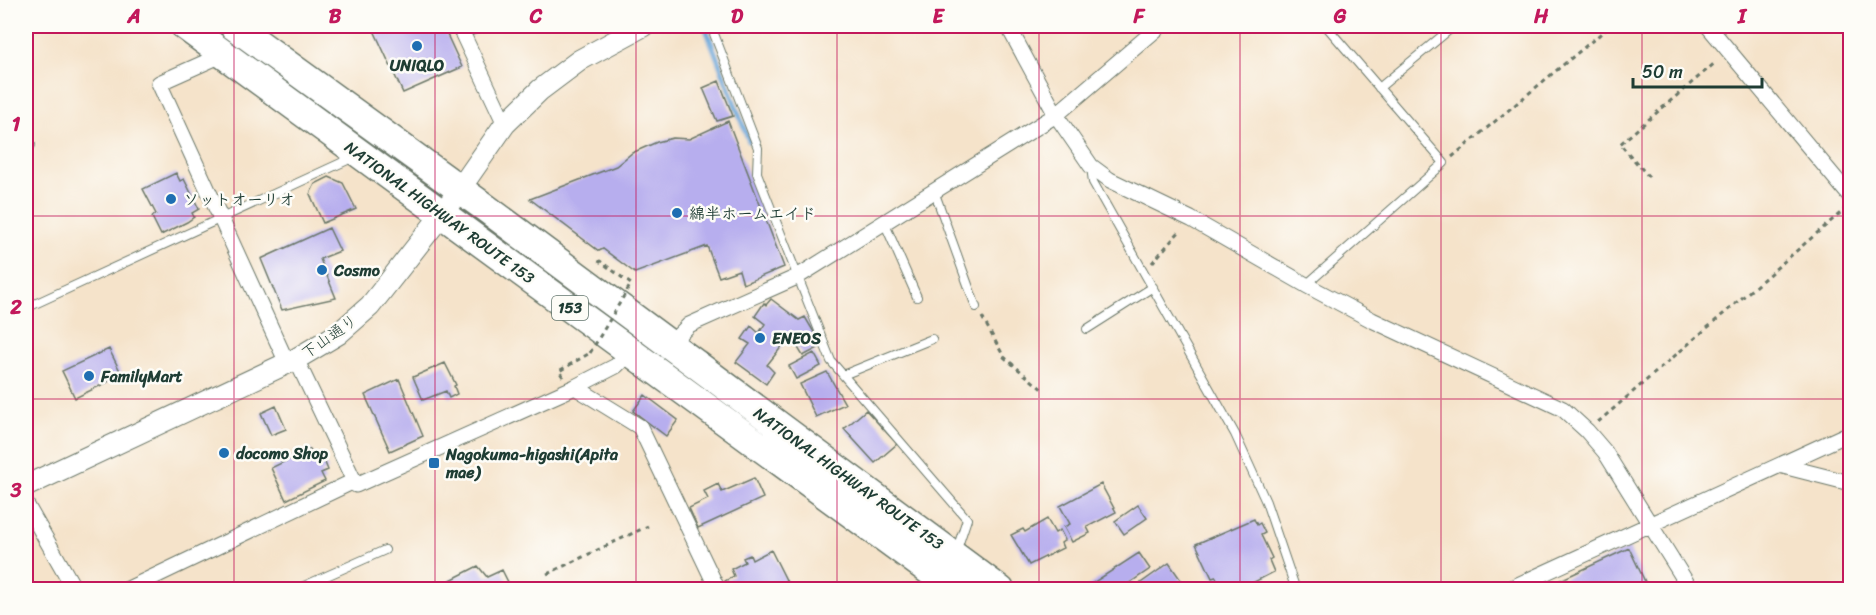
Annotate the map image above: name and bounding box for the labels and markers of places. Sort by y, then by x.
marker: UNIQLO [410,39,424,53]
place label: UNIQLO [390,51,444,80]
place label: ソットオーリオ [183,185,295,214]
marker: ソットオーリオ [164,192,178,206]
place label: 綿半ホームエイド [689,199,816,228]
marker: 綿半ホームエイド [670,206,684,220]
place label: Cosmo [333,256,381,285]
marker: Cosmo [315,263,329,277]
place label: ENEOS [772,324,821,353]
marker: ENEOS [753,331,767,345]
place label: FamilyMart [100,362,182,391]
marker: FamilyMart [82,369,96,383]
place label: docomo Shop [236,439,329,468]
place label: Nagokuma-higashi(Apita mae) [445,440,619,487]
marker: docomo Shop [217,446,231,460]
marker: Nagokuma-higashi(Apita mae) [427,456,441,470]

